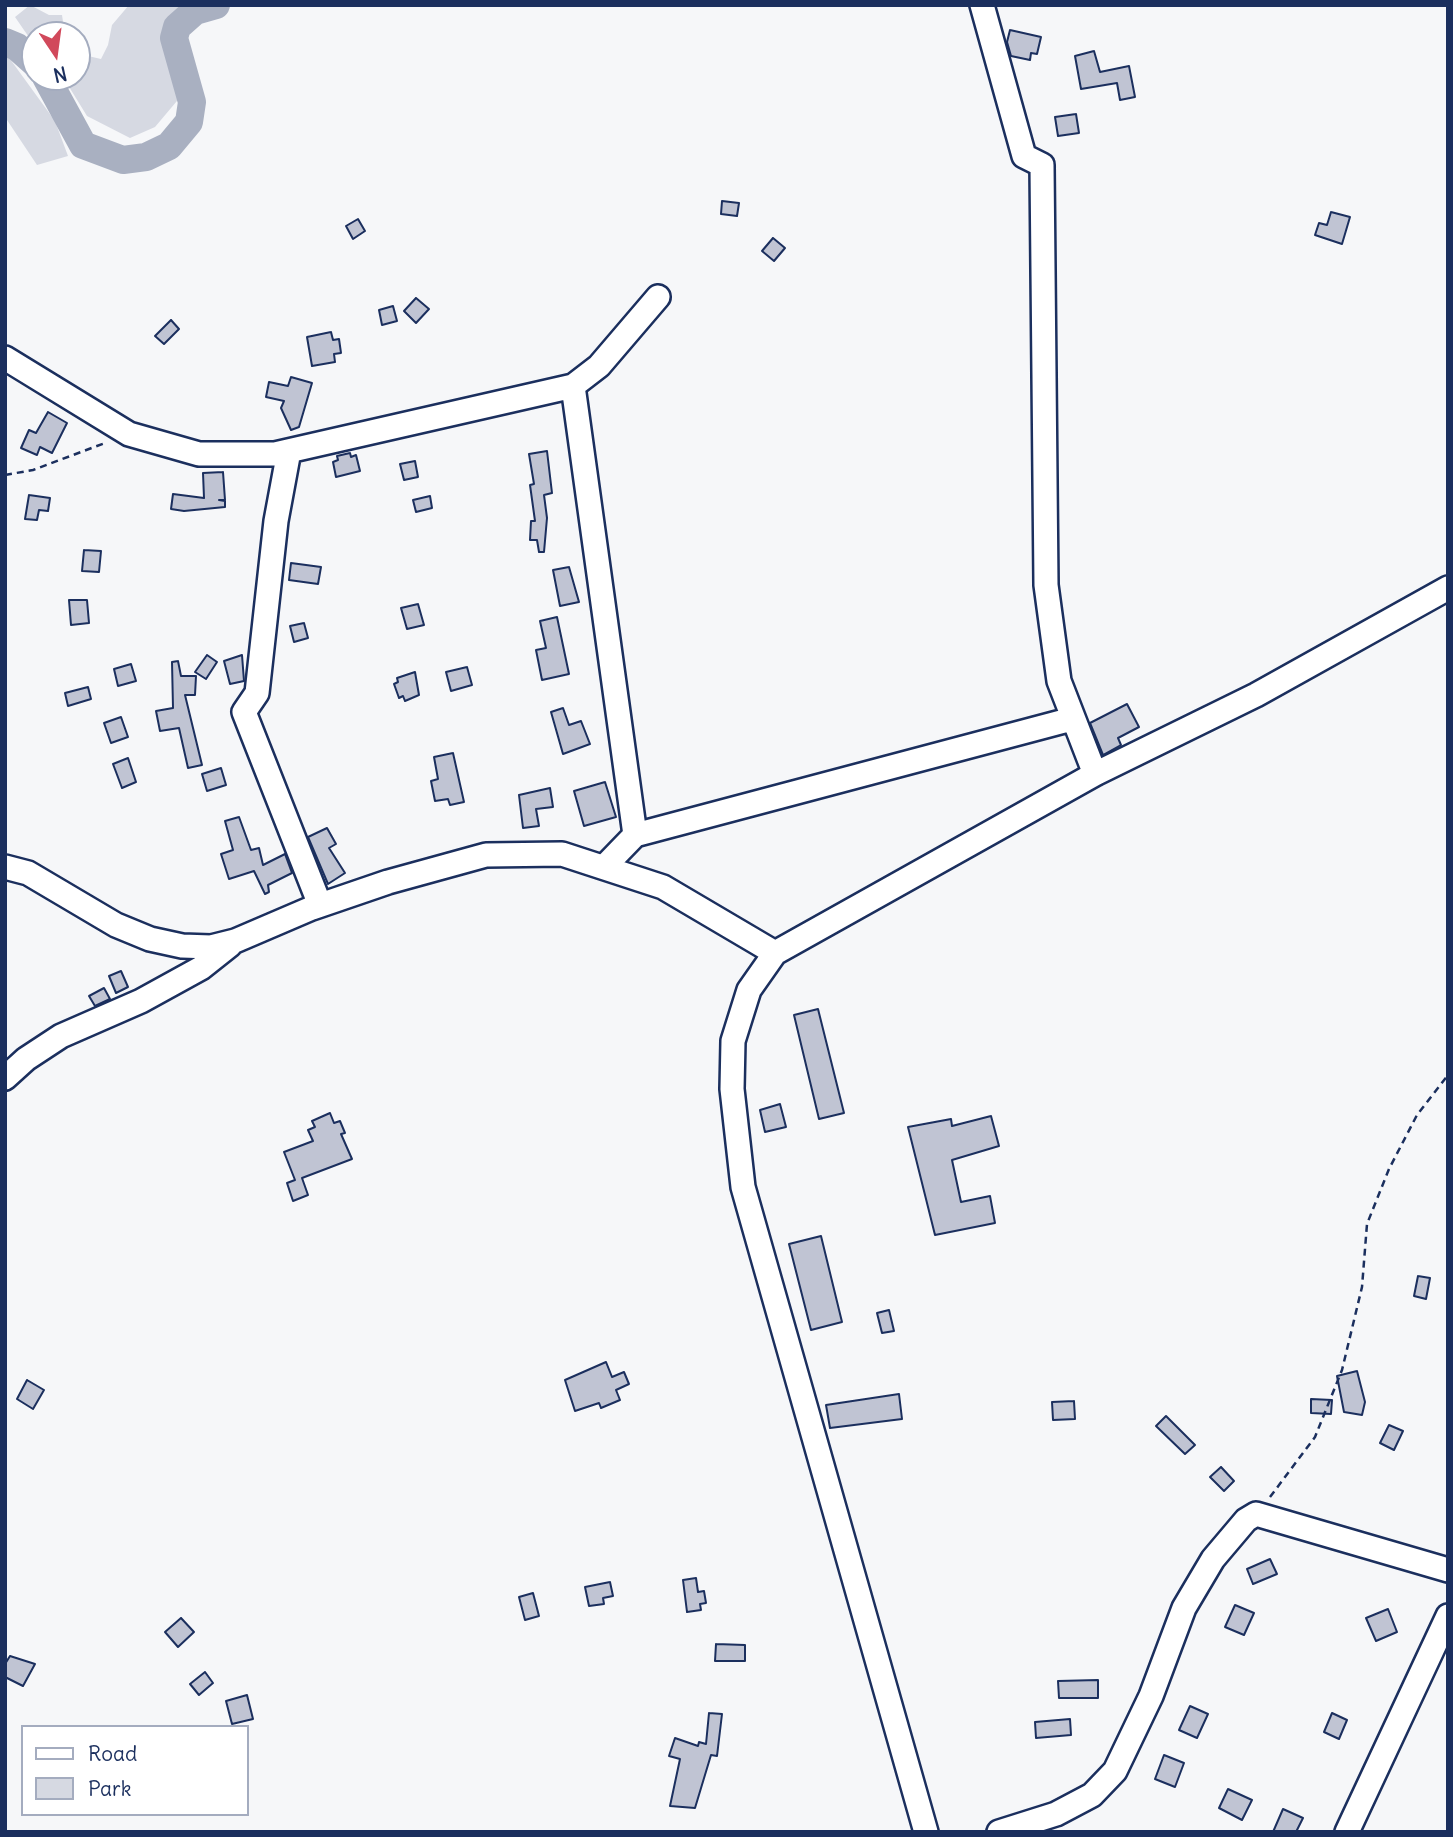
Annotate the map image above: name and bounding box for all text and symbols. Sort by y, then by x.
north arrow [21,21,91,91]
text: N [51,61,69,88]
legend [21,1725,248,1816]
text: Road [88,1740,137,1767]
text: Park [88,1775,131,1802]

